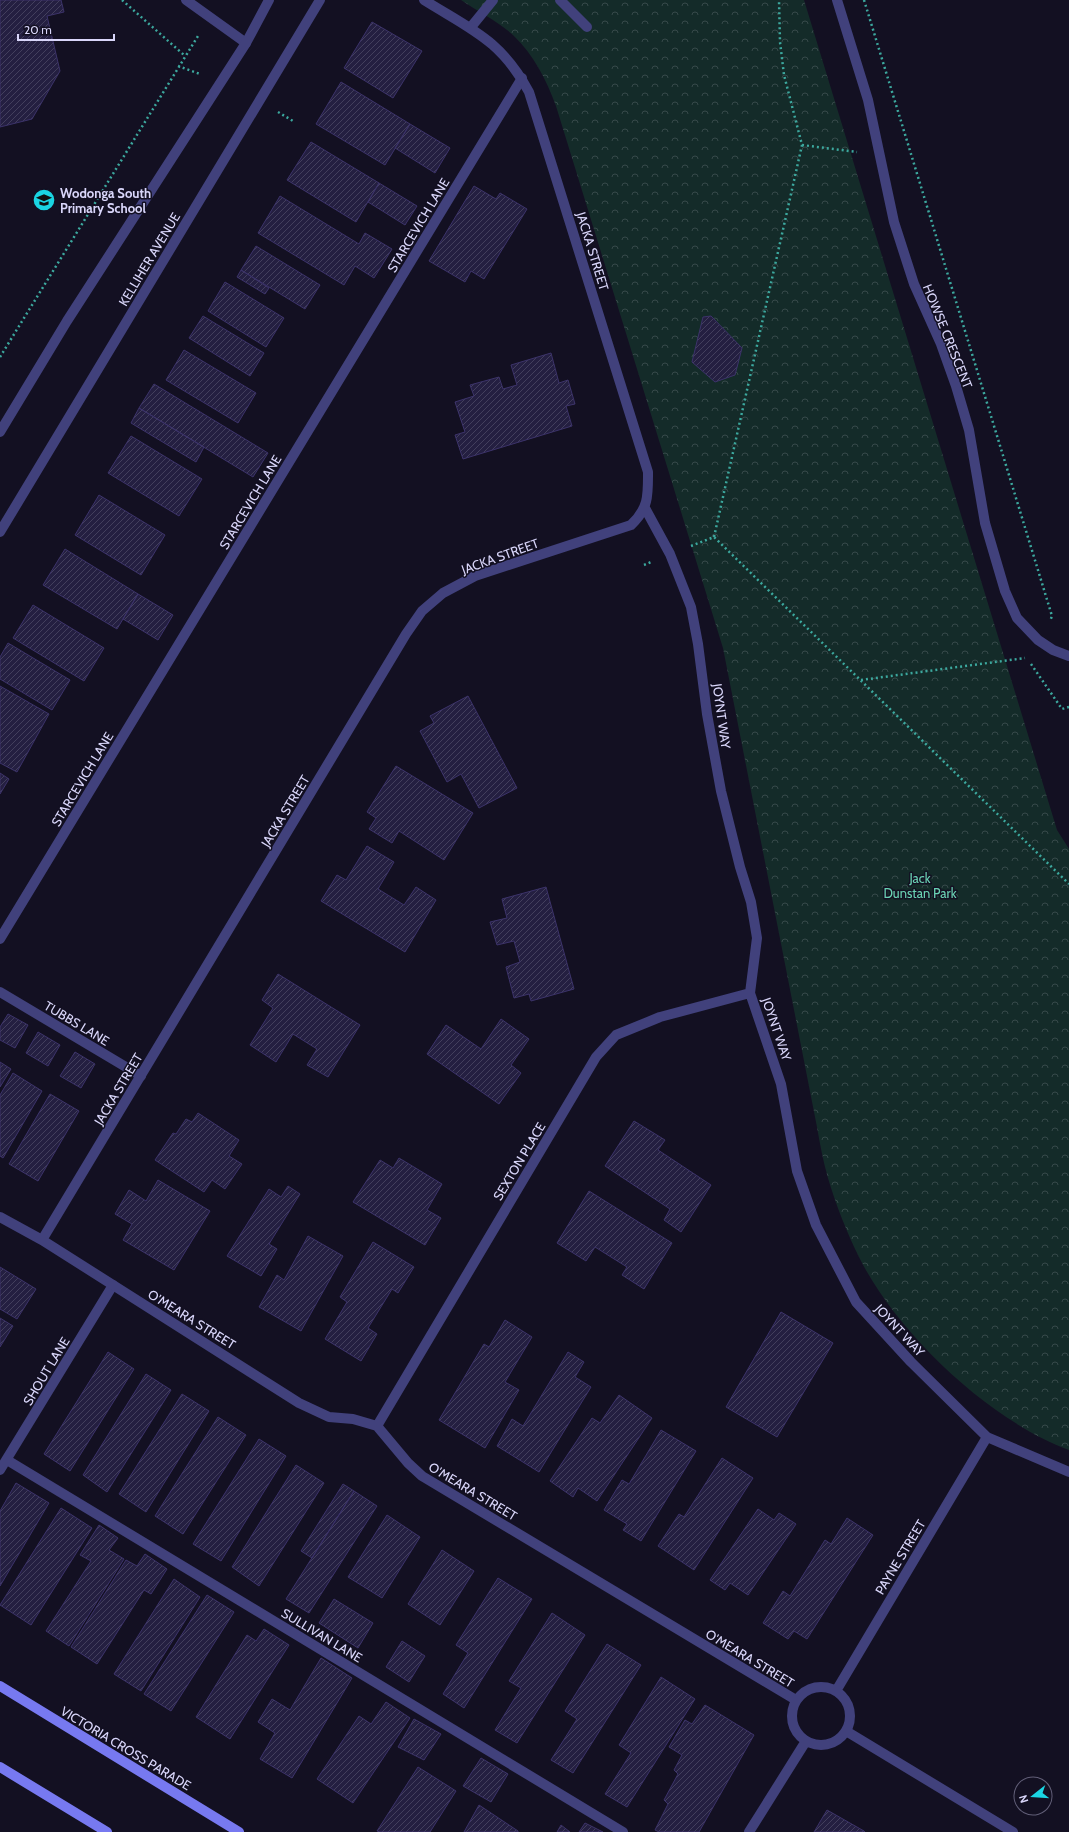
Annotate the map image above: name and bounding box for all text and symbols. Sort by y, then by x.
scale bar [18,16,114,42]
text: 20 m [24,22,52,37]
street label: STARCEVICH LANE [384,175,452,275]
place label: Wodonga South Primary School [60,185,151,216]
school or university icon: Wodonga South Primary School [31,187,57,213]
street label: KELLIHER AVENUE [115,209,183,309]
street label: JACKA STREET [573,209,613,292]
street label: HOWSE CRESCENT [920,282,976,391]
street label: STARCEVICH LANE [216,452,284,552]
street label: JACKA STREET [458,535,541,578]
street label: JOYNT WAY [709,681,735,750]
street label: STARCEVICH LANE [48,729,116,829]
street label: JACKA STREET [257,772,313,851]
park label: Jack Dunstan Park [883,870,957,901]
street label: JOYNT WAY [758,994,795,1063]
street label: TUBBS LANE [42,997,112,1049]
street label: JACKA STREET [90,1050,146,1129]
street label: SEXTON PLACE [489,1119,549,1203]
street label: O'MEARA STREET [145,1286,239,1352]
street label: JOYNT WAY [871,1300,929,1360]
street label: SHOUT LANE [19,1334,73,1408]
street label: O'MEARA STREET [426,1458,520,1524]
street label: PAYNE STREET [871,1517,929,1597]
street label: SULLIVAN LANE [279,1605,365,1665]
street label: O'MEARA STREET [703,1625,797,1691]
street label: VICTORIA CROSS PARADE [58,1703,194,1793]
north arrow [1013,1776,1053,1816]
text: N [1016,1793,1031,1805]

